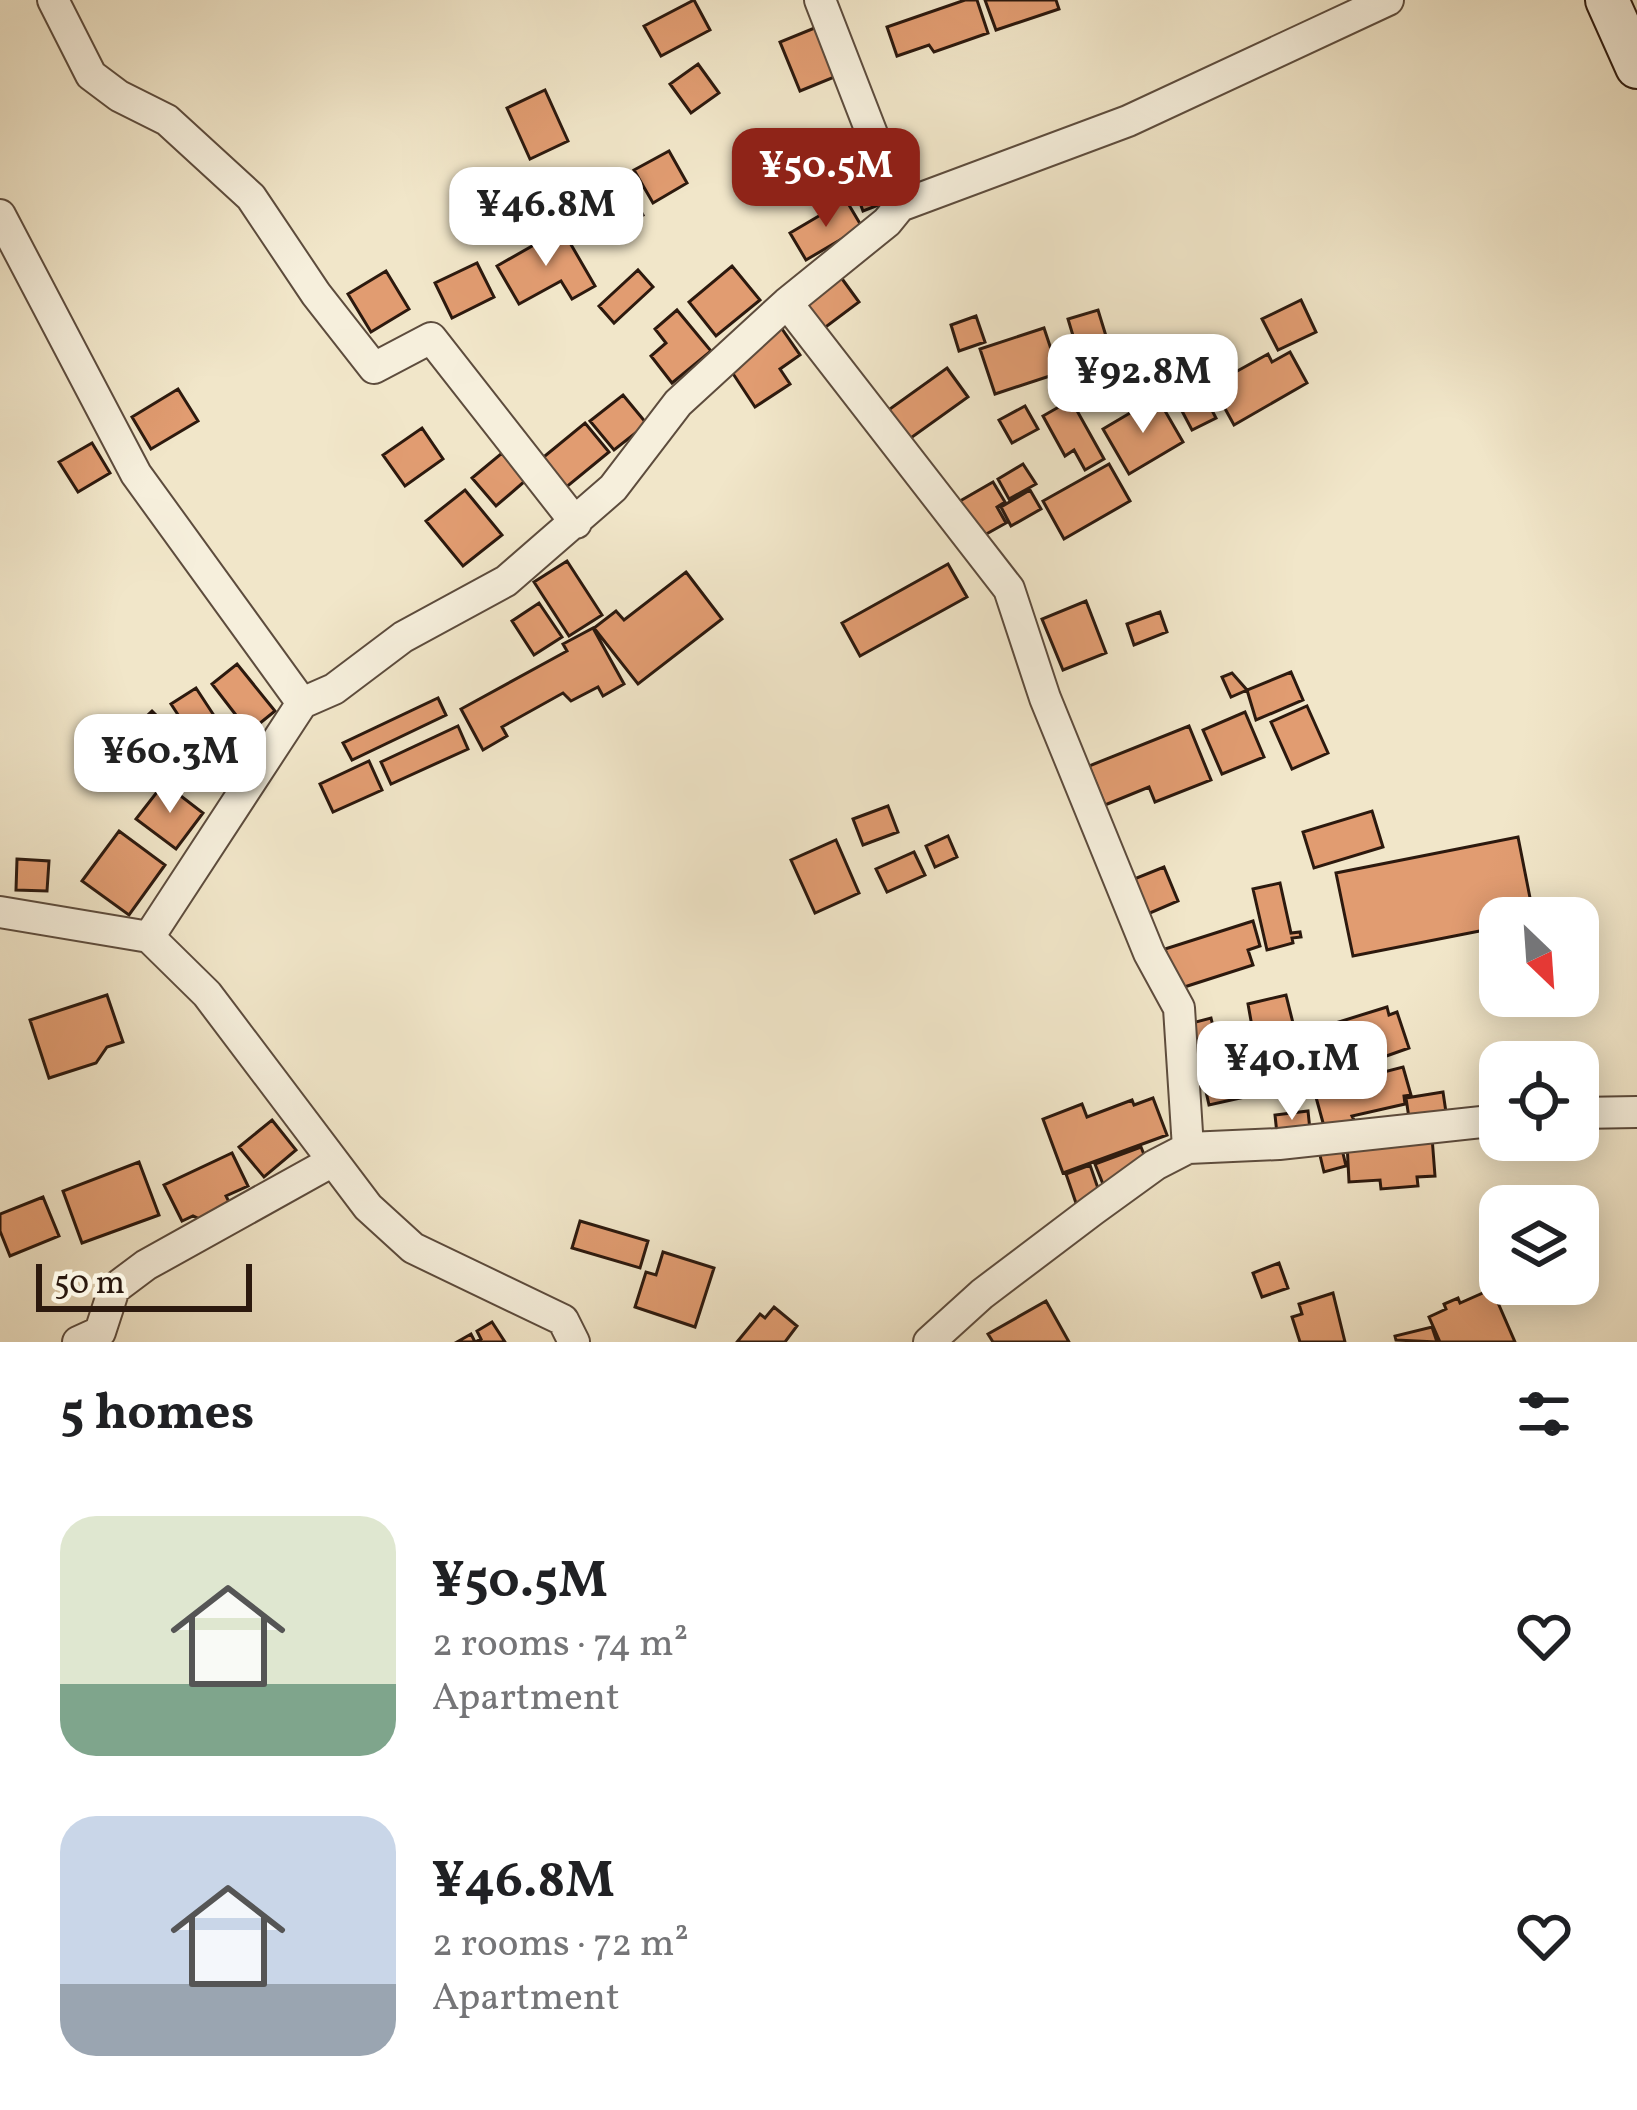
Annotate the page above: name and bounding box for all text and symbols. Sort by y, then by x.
pin: ¥50.5M [728,128,924,230]
text: ¥50.5M [759,140,893,194]
pin: ¥46.8M [448,167,644,269]
text: ¥46.8M [476,179,616,233]
pin: ¥92.8M [1045,334,1241,436]
text: ¥92.8M [1075,346,1211,400]
pin: ¥60.3M [72,714,268,816]
text: ¥60.3M [101,726,239,780]
north arrow [1479,897,1599,1017]
map controls [1479,897,1599,1305]
pin: ¥40.1M [1194,1021,1390,1123]
text: ¥40.1M [1224,1033,1360,1087]
button: locate [1479,1041,1599,1161]
button: layers [1479,1185,1599,1305]
scale bar [36,1258,252,1311]
text: 50 m [54,1262,125,1308]
text: 5 homes [60,1379,254,1450]
icon: filters [1511,1381,1577,1447]
text: ¥50.5M [432,1547,608,1618]
icon: home [156,1564,300,1708]
icon: heart [1511,1603,1577,1669]
text: 2 rooms · 74 m² [432,1618,688,1672]
text: Apartment [432,1672,620,1726]
text: ¥46.8M [432,1847,614,1918]
icon: home [156,1864,300,2008]
icon: heart [1511,1903,1577,1969]
text: 2 rooms · 72 m² [432,1918,689,1972]
text: Apartment [432,1972,620,2026]

